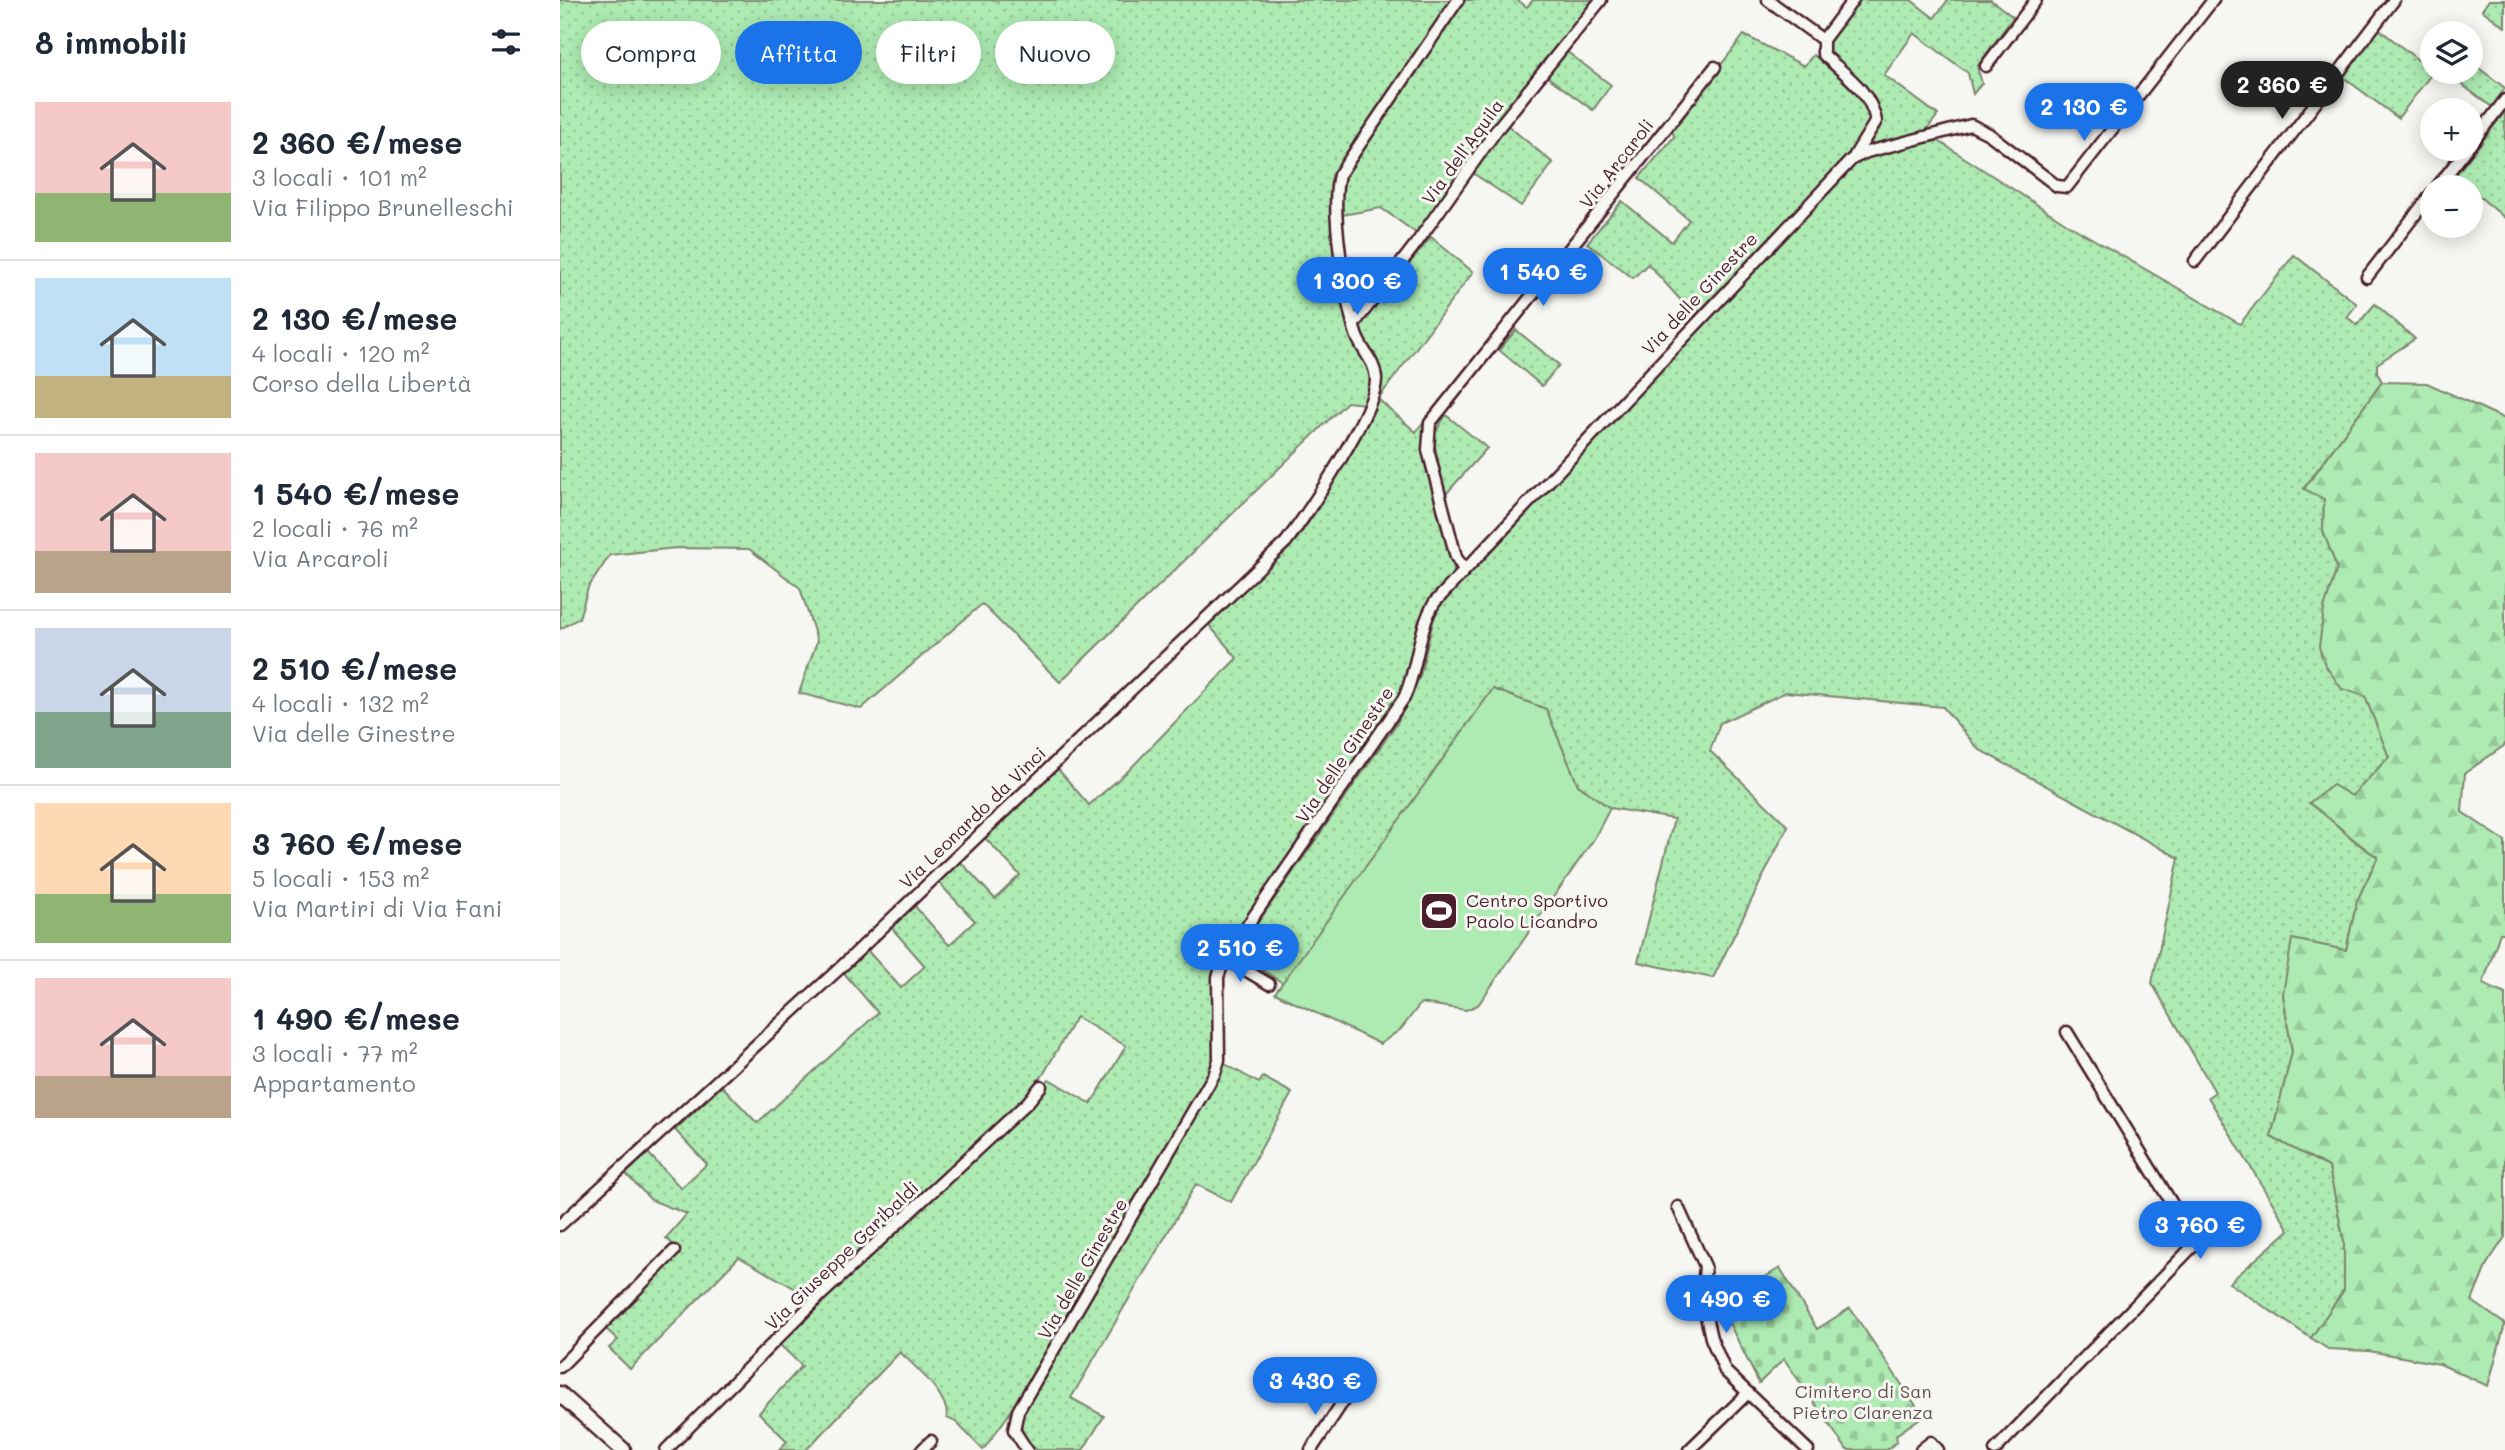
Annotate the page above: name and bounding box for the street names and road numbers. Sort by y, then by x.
street label: Via dell'Aquila [1416,94,1509,209]
street label: Via Arcaroli [1574,114,1659,213]
street label: Via delle Ginestre [1636,227,1762,360]
street label: Via delle Ginestre [1290,682,1399,827]
street label: Via Leonardo da Vinci [894,741,1051,894]
street label: Via Giuseppe Garibaldi [759,1175,923,1335]
street label: Via delle Ginestre [1032,1193,1132,1344]

